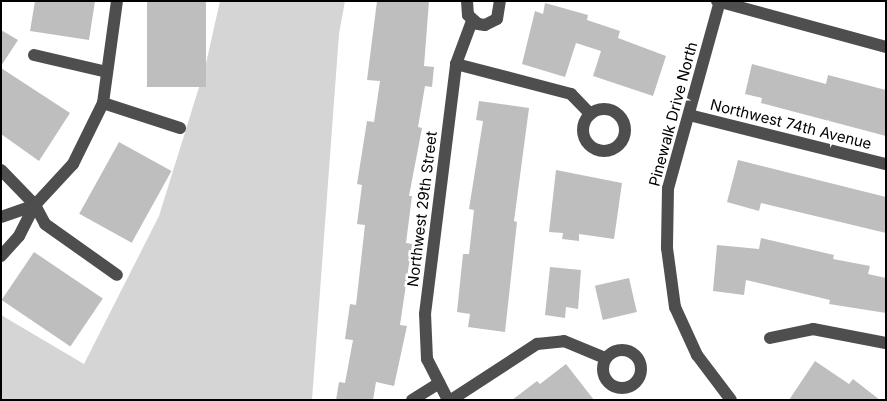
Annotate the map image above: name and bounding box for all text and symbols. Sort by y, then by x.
street label: Pinewalk Drive North [645,40,701,188]
street label: Northwest 74th Avenue [708,95,874,153]
street label: Northwest 29th Street [404,130,440,288]

